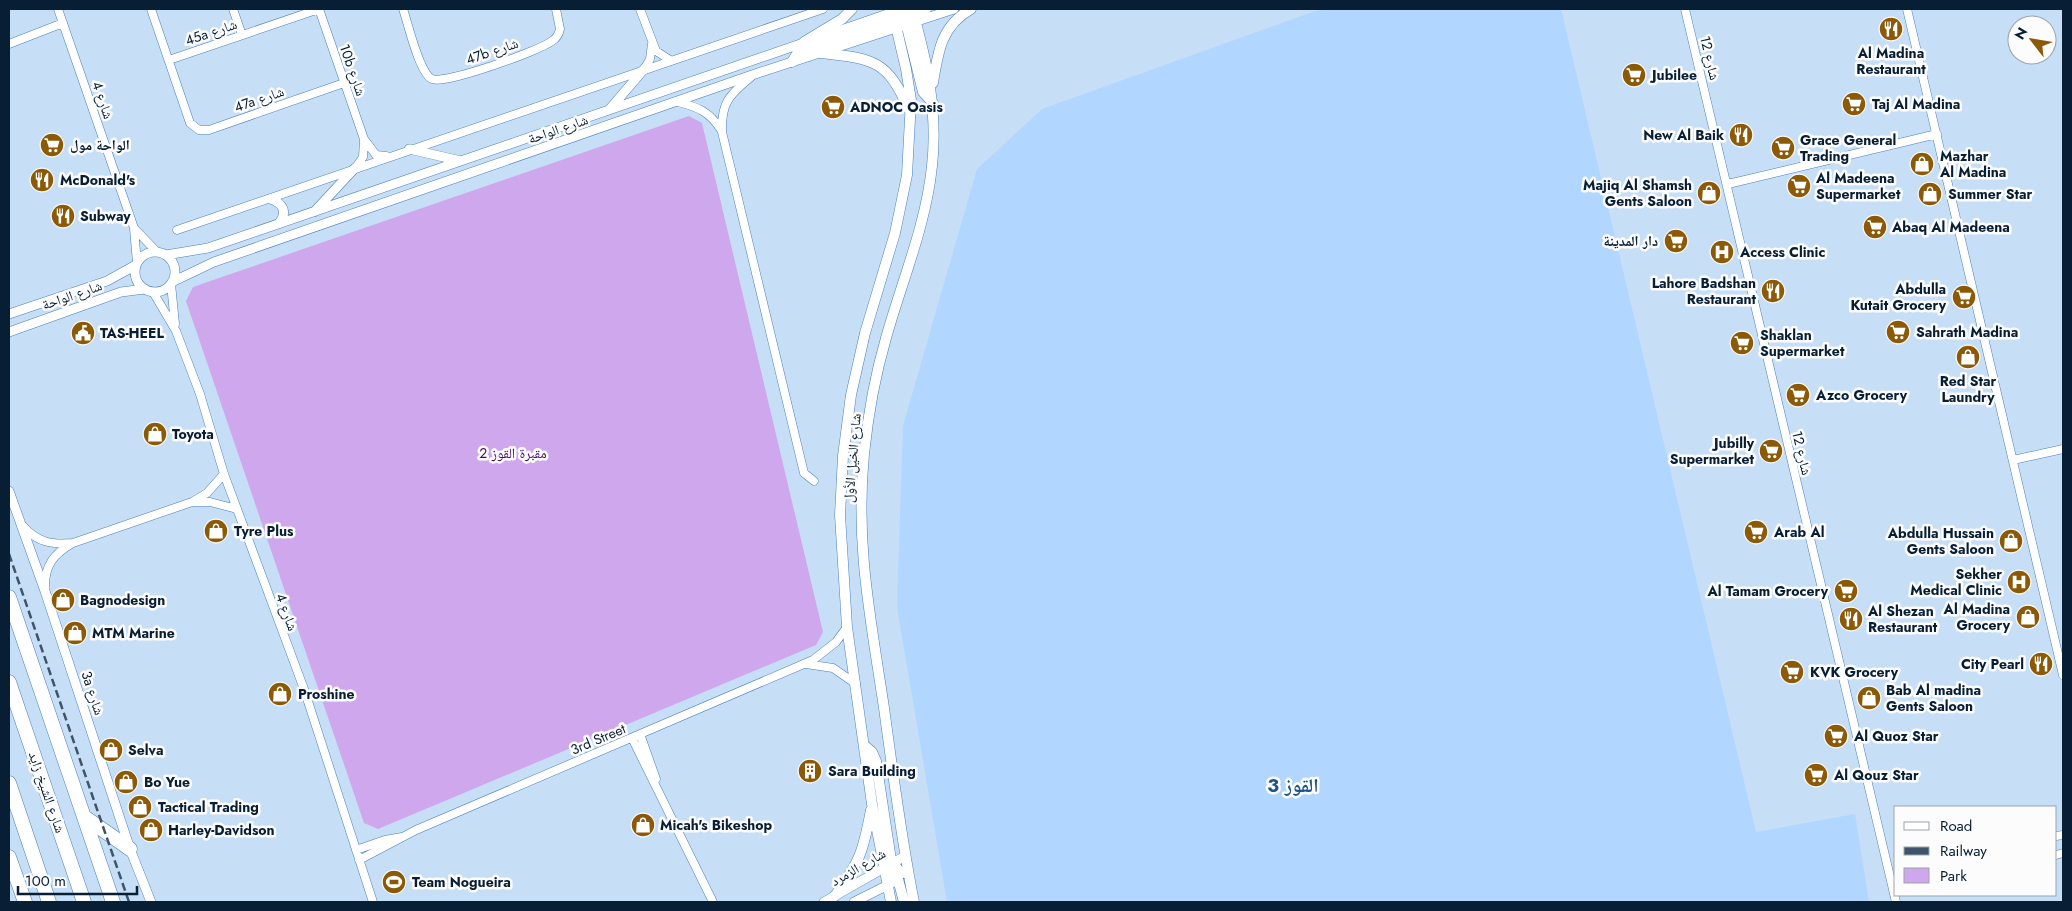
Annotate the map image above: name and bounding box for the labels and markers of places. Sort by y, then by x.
restaurant icon: Al Madina Restaurant [1878,16,1904,42]
place label: Al Madina Restaurant [1856,43,1926,79]
supermarket icon: Jubilee [1621,62,1647,88]
place label: Jubilee [1649,65,1697,85]
supermarket icon: Taj Al Madina [1841,91,1867,117]
supermarket icon: ADNOC Oasis [820,94,846,120]
place label: Taj Al Madina [1872,94,1960,114]
place label: ADNOC Oasis [849,97,943,117]
restaurant icon: New Al Baik [1728,122,1754,148]
place label: New Al Baik [1643,125,1724,145]
place label: Grace General Trading [1800,130,1896,166]
supermarket icon: الواحة مول [39,132,65,158]
place label: الواحة مول [70,135,130,155]
supermarket icon: Grace General Trading [1770,135,1796,161]
place label: Mazhar Al Madina [1939,146,2006,182]
shop icon: Mazhar Al Madina [1909,151,1935,177]
restaurant icon: McDonald's [29,167,55,193]
place label: Al Madeena Supermarket [1815,168,1901,204]
place label: McDonald's [60,170,136,190]
supermarket icon: Al Madeena Supermarket [1786,173,1812,199]
place label: Majiq Al Shamsh Gents Saloon [1583,175,1692,211]
shop icon: Majiq Al Shamsh Gents Saloon [1696,180,1722,206]
shop icon: Summer Star [1917,181,1943,207]
place label: Summer Star [1948,184,2032,204]
restaurant icon: Subway [50,203,76,229]
place label: Subway [80,206,131,226]
supermarket icon: Abaq Al Madeena [1862,214,1888,240]
place label: Abaq Al Madeena [1891,217,2010,237]
supermarket icon: دار المدينة [1663,228,1689,254]
place label: دار المدينة [1603,231,1658,251]
hospital icon: Access Clinic [1709,239,1735,265]
place label: Access Clinic [1739,242,1825,262]
place label: Lahore Badshan Restaurant [1652,273,1757,309]
restaurant icon: Lahore Badshan Restaurant [1760,278,1786,304]
place label: Abdulla Kutait Grocery [1850,279,1947,315]
supermarket icon: Abdulla Kutait Grocery [1951,284,1977,310]
supermarket icon: Sahrath Madina [1885,319,1911,345]
public building icon: TAS-HEEL [70,320,96,346]
place label: Sahrath Madina [1916,322,2018,342]
place label: TAS-HEEL [100,323,164,343]
place label: Shaklan Supermarket [1760,325,1845,361]
supermarket icon: Shaklan Supermarket [1729,330,1755,356]
shop icon: Red Star Laundry [1955,344,1981,370]
place label: Red Star Laundry [1940,371,1996,407]
supermarket icon: Azco Grocery [1785,382,1811,408]
place label: Azco Grocery [1815,385,1908,405]
shop icon: Toyota [142,421,168,447]
place label: Toyota [172,424,214,444]
place label: Jubilly Supermarket [1670,433,1755,469]
supermarket icon: Jubilly Supermarket [1758,438,1784,464]
shop icon: Tyre Plus [203,518,229,544]
supermarket icon: Arab Al [1743,519,1769,545]
place label: Tyre Plus [234,521,294,541]
place label: Arab Al [1773,522,1825,542]
place label: Abdulla Hussain Gents Saloon [1887,523,1994,559]
shop icon: Abdulla Hussain Gents Saloon [1998,528,2024,554]
place label: Sekher Medical Clinic [1910,564,2002,600]
hospital icon: Sekher Medical Clinic [2006,569,2032,595]
supermarket icon: Al Tamam Grocery [1833,578,1859,604]
place label: Al Tamam Grocery [1706,581,1829,601]
shop icon: Bagnodesign [50,587,76,613]
place label: Bagnodesign [80,590,165,610]
place label: Al Madina Grocery [1943,599,2011,635]
place label: Al Shezan Restaurant [1867,601,1938,637]
shop icon: Al Madina Grocery [2015,604,2041,630]
restaurant icon: Al Shezan Restaurant [1838,606,1864,632]
shop icon: MTM Marine [62,620,88,646]
place label: MTM Marine [92,623,175,643]
restaurant icon: City Pearl [2028,651,2054,677]
place label: City Pearl [1961,654,2024,674]
supermarket icon: KVK Grocery [1779,659,1805,685]
place label: KVK Grocery [1810,662,1899,682]
place label: Bab Al madina Gents Saloon [1886,680,1981,716]
shop icon: Proshine [267,681,293,707]
place label: Proshine [298,684,355,704]
shop icon: Bab Al madina Gents Saloon [1856,685,1882,711]
supermarket icon: Al Quoz Star [1823,723,1849,749]
place label: Al Quoz Star [1853,726,1939,746]
shop icon: Selva [98,737,124,763]
place label: Selva [128,740,163,760]
building icon: Sara Building [797,758,823,784]
place label: Sara Building [828,761,916,781]
supermarket icon: Al Qouz Star [1803,762,1829,788]
place label: Al Qouz Star [1833,765,1919,785]
shop icon: Bo Yue [113,769,139,795]
place label: Bo Yue [144,772,190,792]
shop icon: Tactical Trading [127,794,153,820]
place label: Tactical Trading [158,797,259,817]
shop icon: Micah's Bikeshop [630,812,656,838]
place label: Micah's Bikeshop [660,815,772,835]
shop icon: Harley-Davidson [138,817,164,843]
place label: Harley-Davidson [168,820,275,840]
sports icon: Team Nogueira [381,869,407,895]
place label: Team Nogueira [412,872,511,892]

